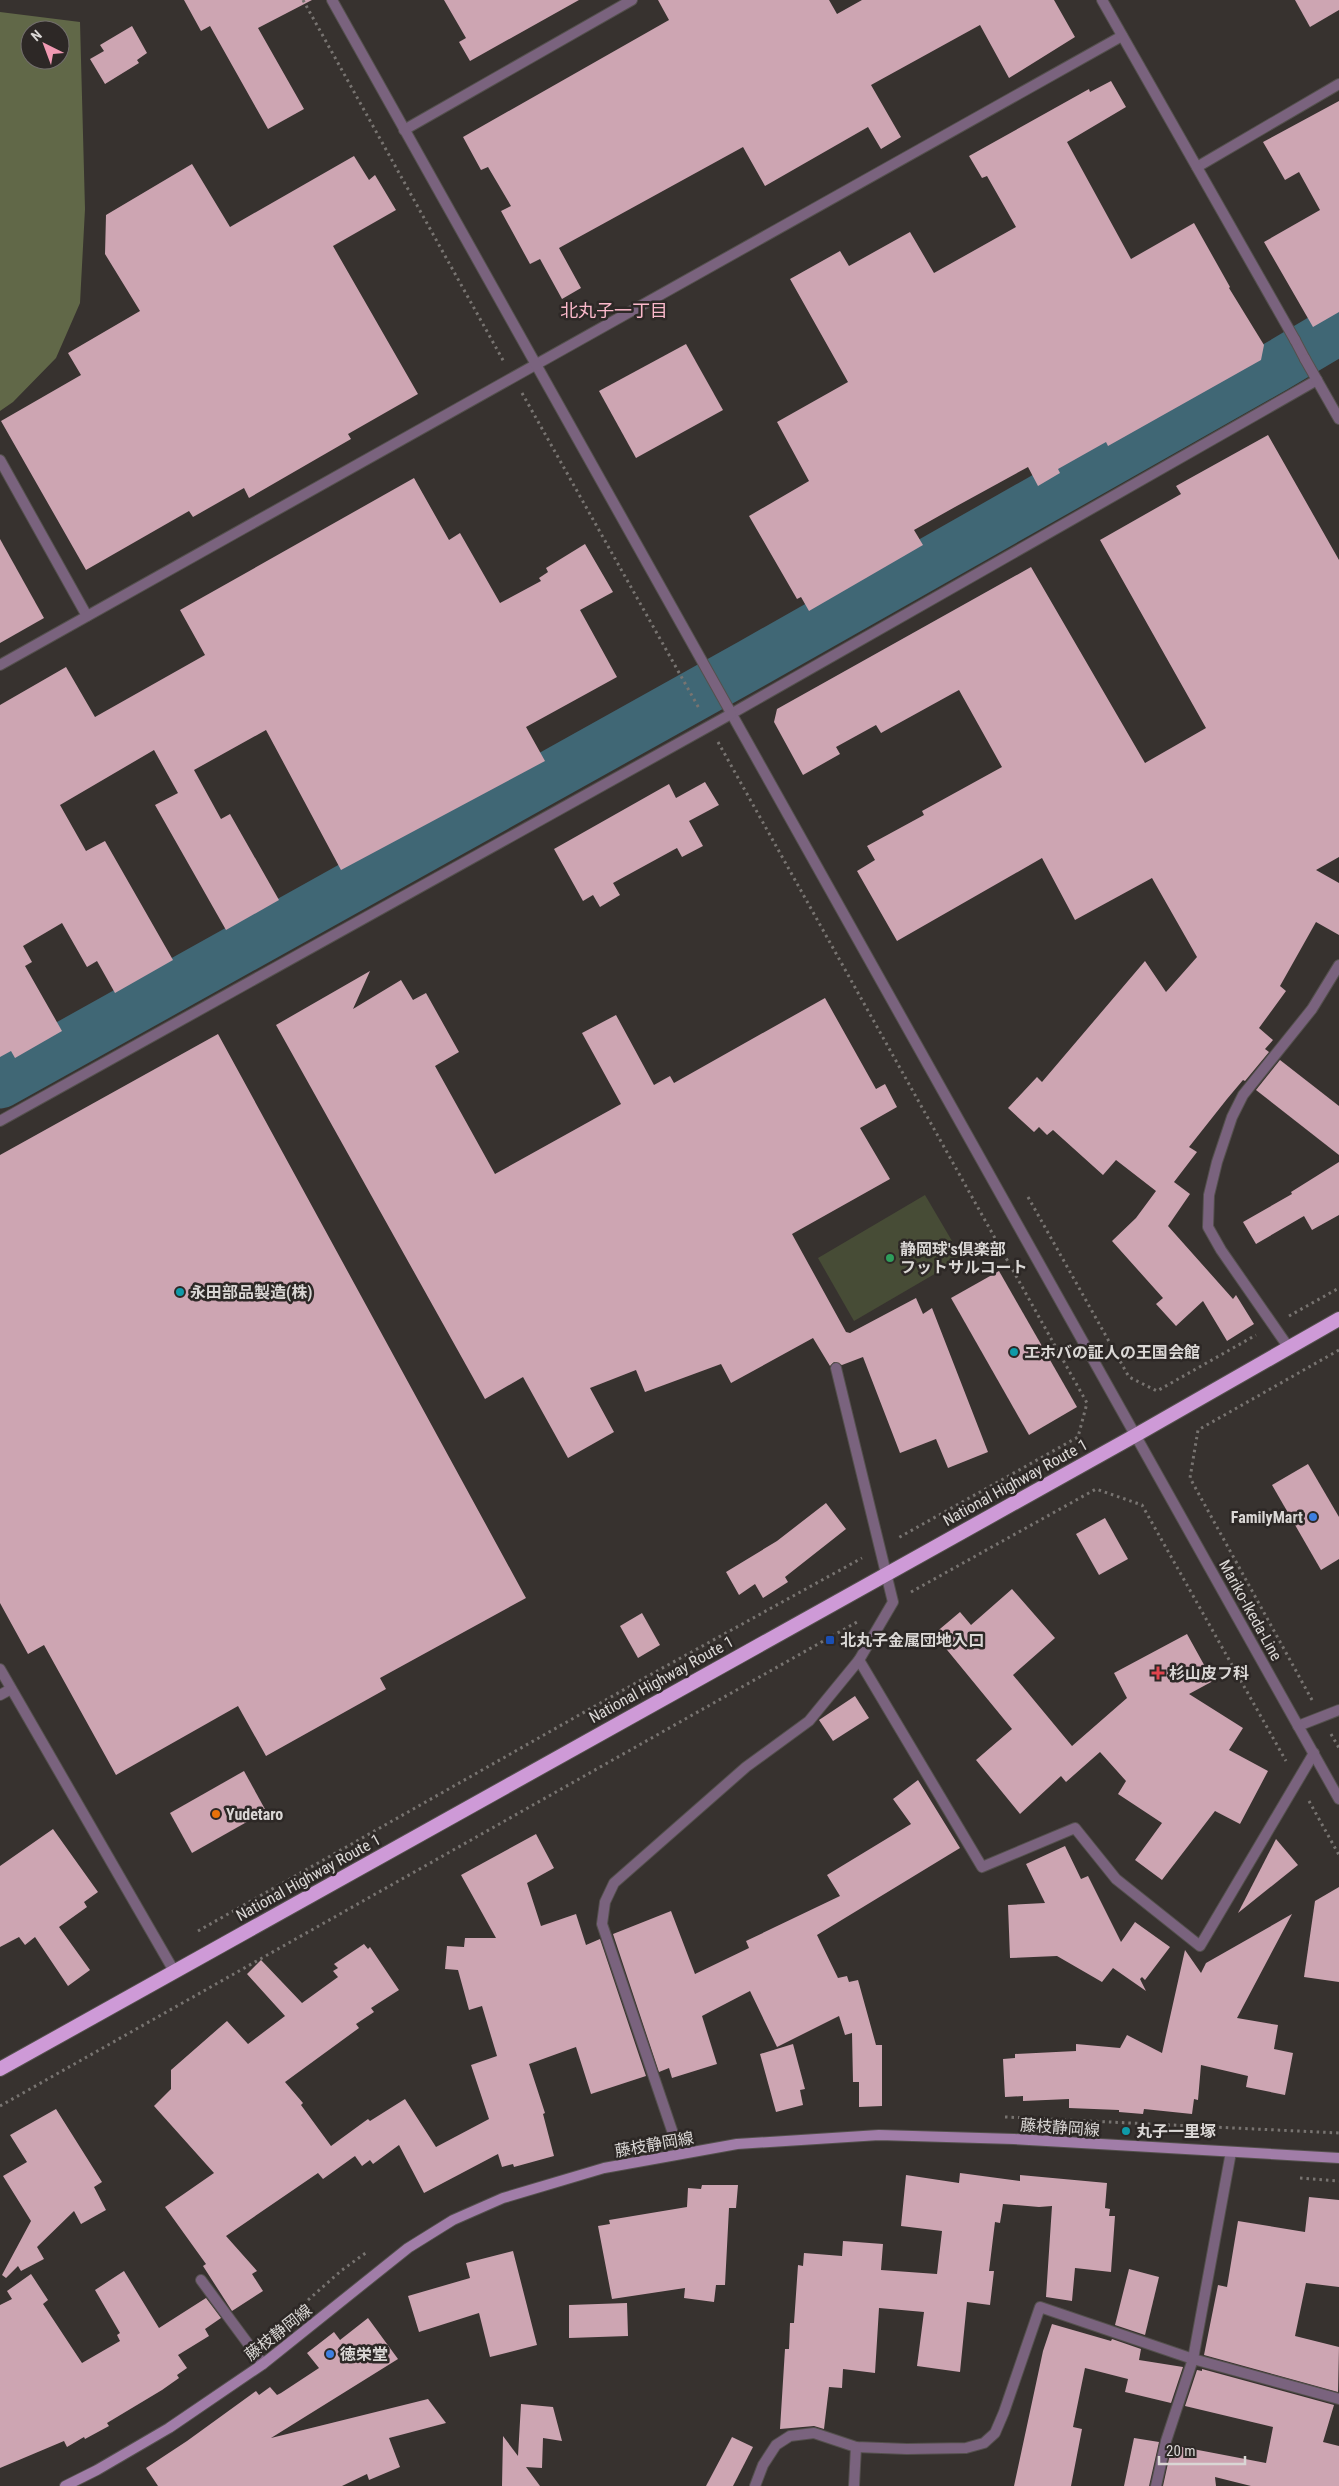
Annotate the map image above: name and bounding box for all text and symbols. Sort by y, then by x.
north arrow [20,20,70,70]
text: N [28,27,45,44]
district label: 北丸子一丁目 [560,300,668,321]
place label: 静岡球's倶楽部 フットサルコート [900,1240,1028,1277]
marker: 静岡球's倶楽部 フットサルコート [884,1252,896,1264]
place label: 永田部品製造(株) [190,1283,312,1302]
marker: 永田部品製造(株) [174,1286,186,1298]
place label: エホバの証人の王国会館 [1024,1343,1200,1362]
marker: エホバの証人の王国会館 [1008,1346,1020,1358]
street label: National Highway Route 1 [940,1435,1091,1530]
place label: FamilyMart [1231,1508,1303,1527]
marker: FamilyMart [1307,1511,1319,1523]
street label: Mariko-Ikeda-Line [1215,1557,1286,1664]
place label: 北丸子金属団地入口 [840,1631,984,1650]
street label: National Highway Route 1 [586,1632,737,1727]
marker: 北丸子金属団地入口 [824,1634,836,1646]
place label: 杉山皮フ科 [1169,1664,1249,1683]
marker: 杉山皮フ科 [1151,1666,1165,1680]
place label: Yudetaro [226,1805,283,1824]
marker: Yudetaro [210,1808,222,1820]
street label: National Highway Route 1 [233,1830,384,1925]
street label: 藤枝静岡線 [1019,2115,1101,2140]
place label: 丸子一里塚 [1136,2122,1216,2141]
marker: 丸子一里塚 [1120,2125,1132,2137]
street label: 藤枝静岡線 [613,2128,695,2161]
street label: 藤枝静岡線 [241,2300,316,2365]
place label: 徳栄堂 [340,2345,388,2364]
marker: 徳栄堂 [324,2348,336,2360]
scale bar [1159,2434,1245,2466]
text: 20 m [1166,2442,1196,2460]

